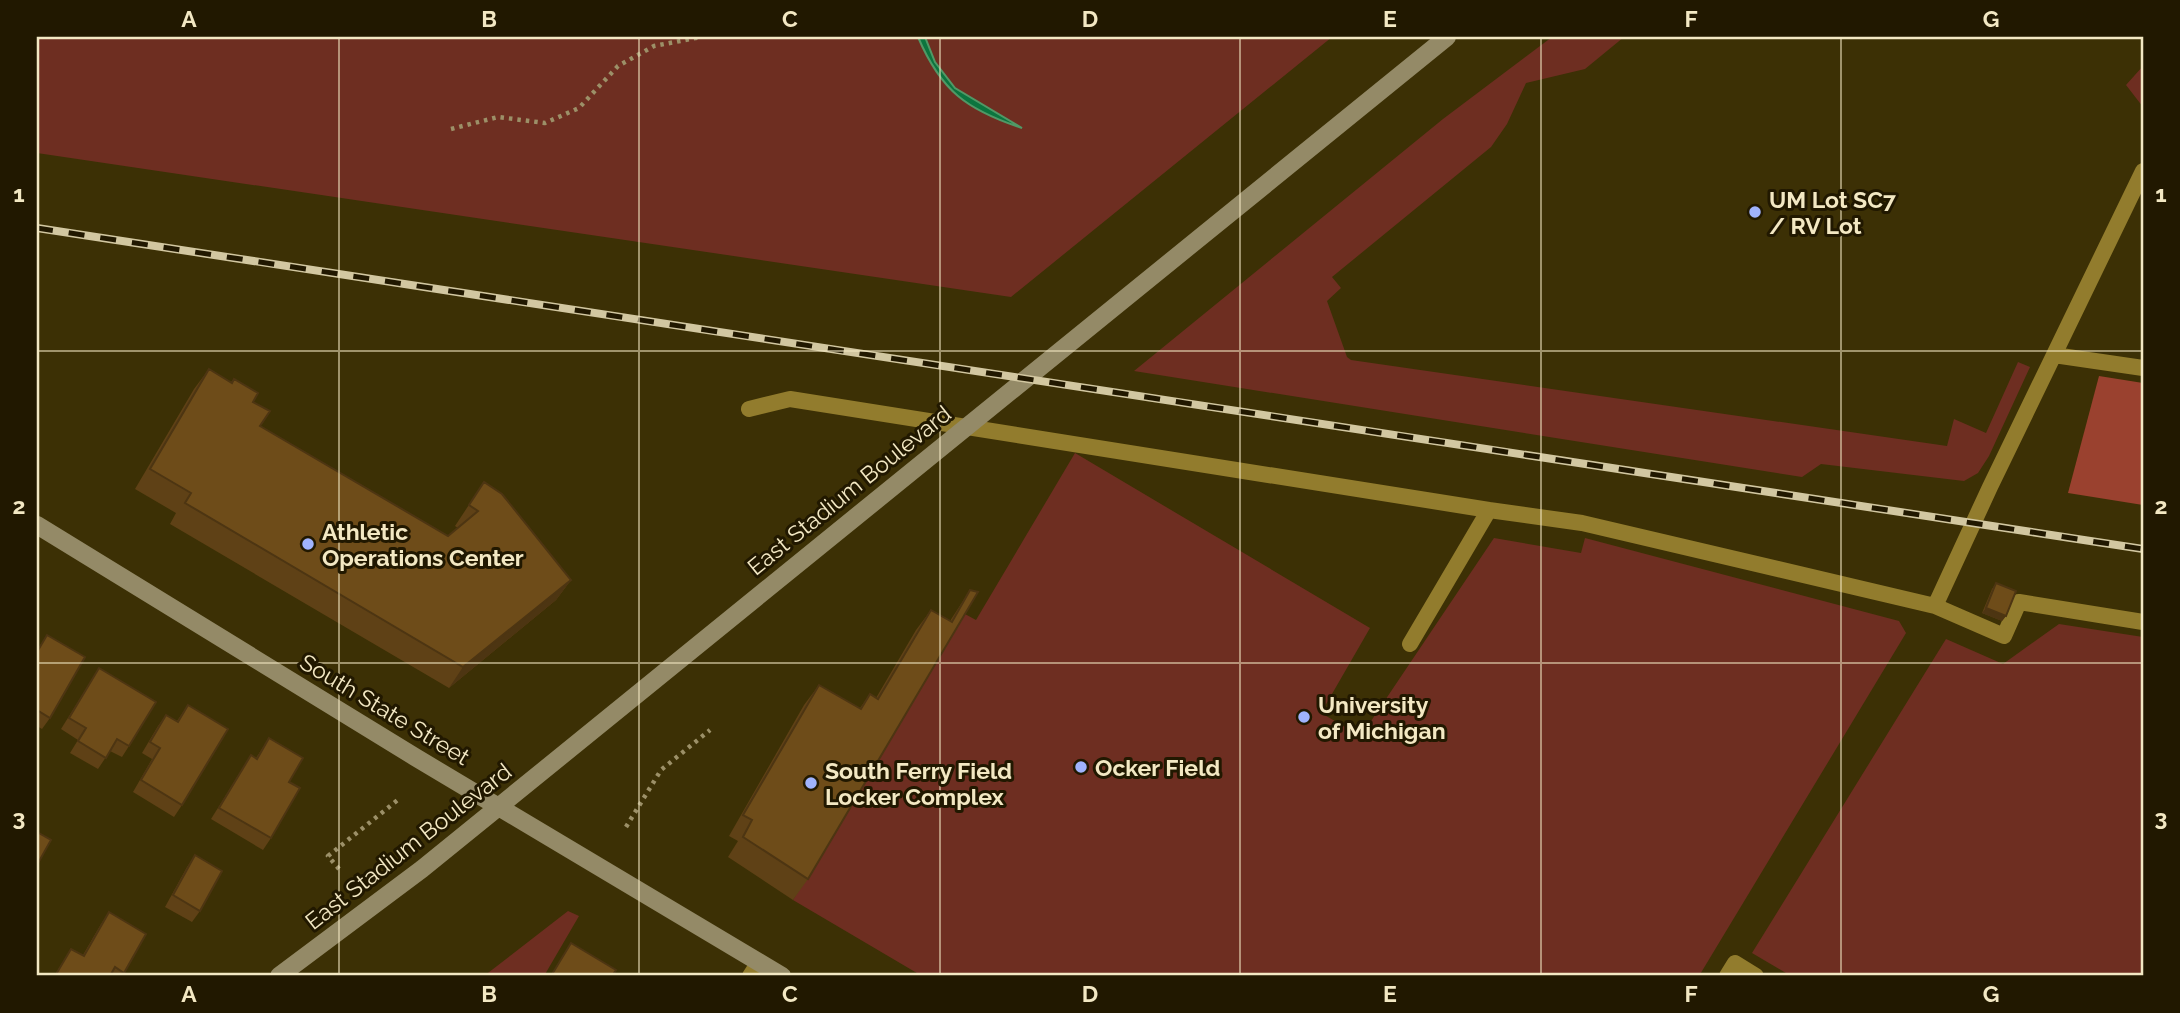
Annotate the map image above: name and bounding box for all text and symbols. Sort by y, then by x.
text: A [181,5,197,32]
text: B [481,5,497,32]
text: C [782,5,798,32]
text: D [1082,5,1098,32]
text: E [1383,5,1397,32]
text: F [1684,5,1698,32]
text: G [1983,5,1999,32]
text: 1 [13,180,25,207]
text: 1 [2155,180,2167,207]
place label: UM Lot SC7 / RV Lot [1769,186,1896,239]
marker: UM Lot SC7 / RV Lot [1747,204,1763,220]
street label: East Stadium Boulevard [742,400,956,580]
text: 2 [13,492,25,519]
text: 2 [2155,492,2167,519]
place label: Athletic Operations Center [322,518,524,571]
marker: Athletic Operations Center [300,536,316,552]
street label: South State Street [295,648,475,770]
place label: University of Michigan [1318,691,1446,744]
marker: University of Michigan [1296,709,1312,725]
place label: Ocker Field [1095,754,1220,781]
street label: East Stadium Boulevard [300,757,516,935]
place label: South Ferry Field Locker Complex [825,757,1012,810]
marker: Ocker Field [1073,759,1089,775]
marker: South Ferry Field Locker Complex [803,775,819,791]
text: 3 [13,804,25,831]
text: 3 [2155,804,2167,831]
text: A [181,980,197,1007]
text: B [481,980,497,1007]
text: C [782,980,798,1007]
text: D [1082,980,1098,1007]
text: E [1383,980,1397,1007]
text: F [1684,980,1698,1007]
text: G [1983,980,1999,1007]

